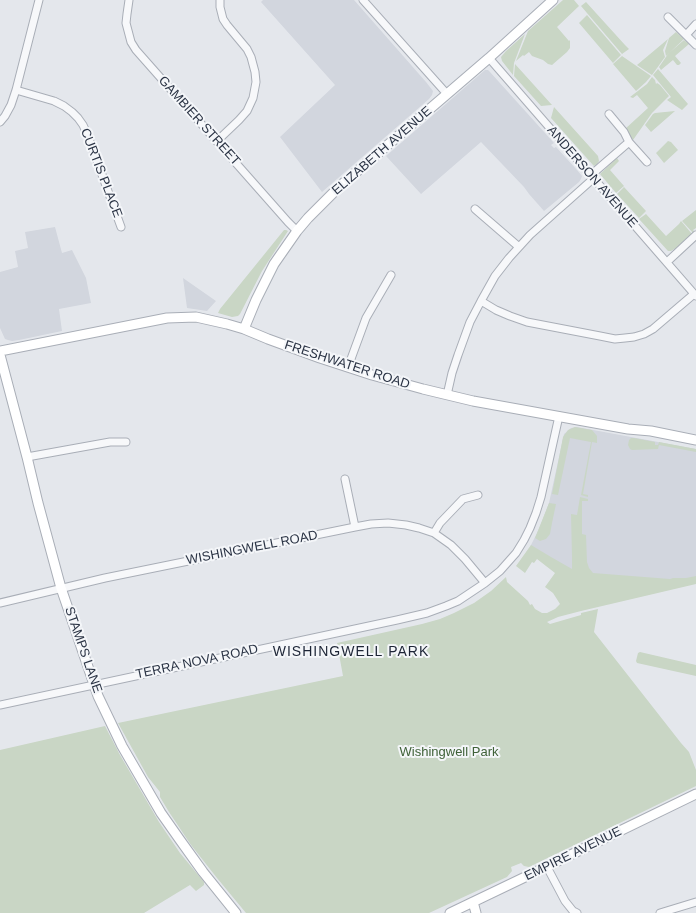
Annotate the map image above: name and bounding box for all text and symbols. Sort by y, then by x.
street label: GAMBIER STREET [155,73,243,169]
street label: ELIZABETH AVENUE [329,103,435,199]
street label: ANDERSON AVENUE [544,123,640,231]
street label: CURTIS PLACE [77,126,125,220]
street label: FRESHWATER ROAD [282,337,412,393]
street label: WISHINGWELL ROAD [185,528,319,568]
street label: STAMPS LANE [61,605,105,695]
street label: TERRA NOVA ROAD [134,641,260,683]
district label: WISHINGWELL PARK [273,644,429,660]
park label: Wishingwell Park [400,744,498,760]
street label: EMPIRE AVENUE [522,824,624,884]

